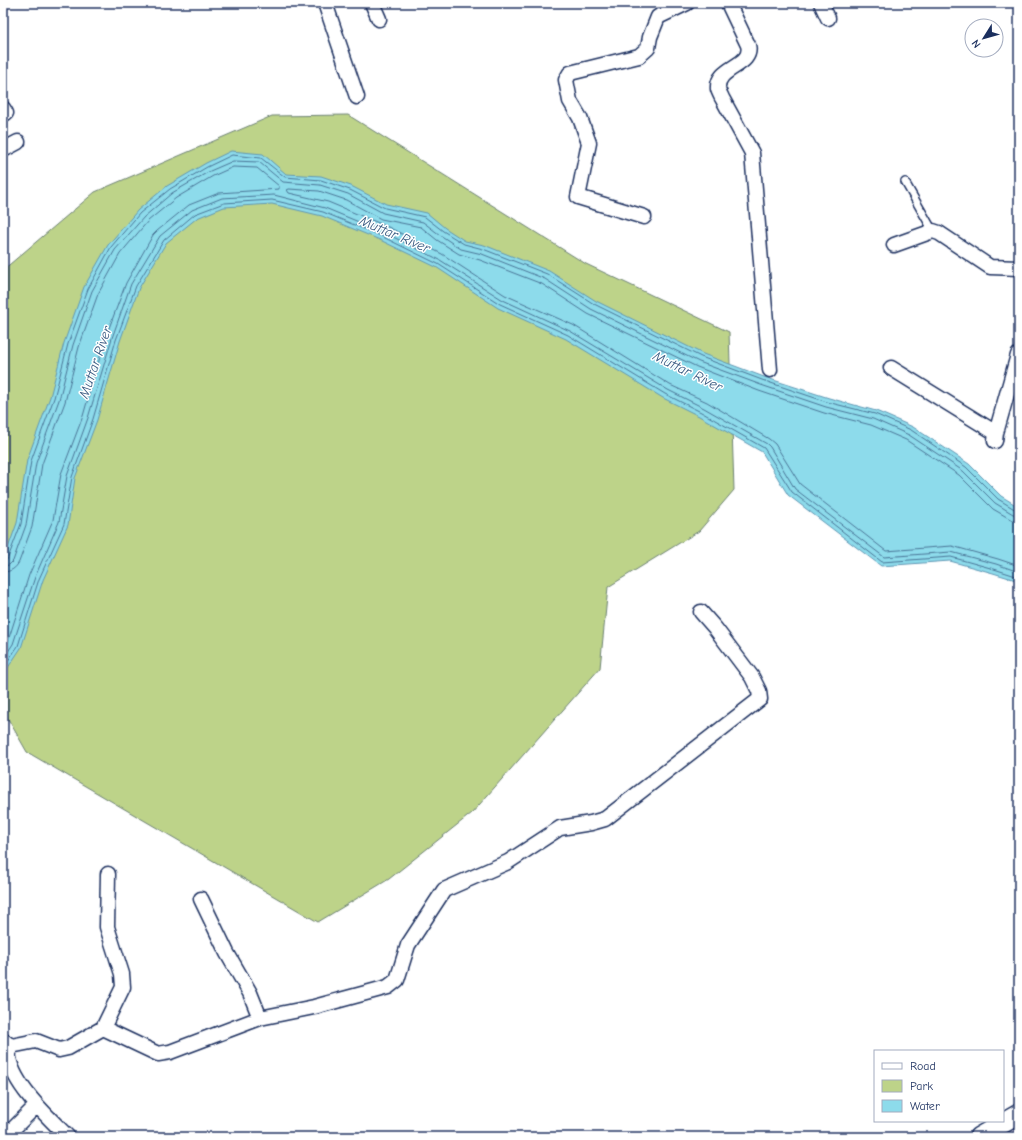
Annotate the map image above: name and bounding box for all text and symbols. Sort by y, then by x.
north arrow [964,18,1004,58]
text: N [969,37,984,50]
water label: Muttar River [356,212,434,258]
water label: Muttar River [75,323,116,401]
water label: Muttar River [649,347,727,396]
legend [874,1050,1004,1122]
text: Road [910,1059,936,1073]
text: Park [910,1079,933,1093]
text: Water [910,1099,940,1113]

